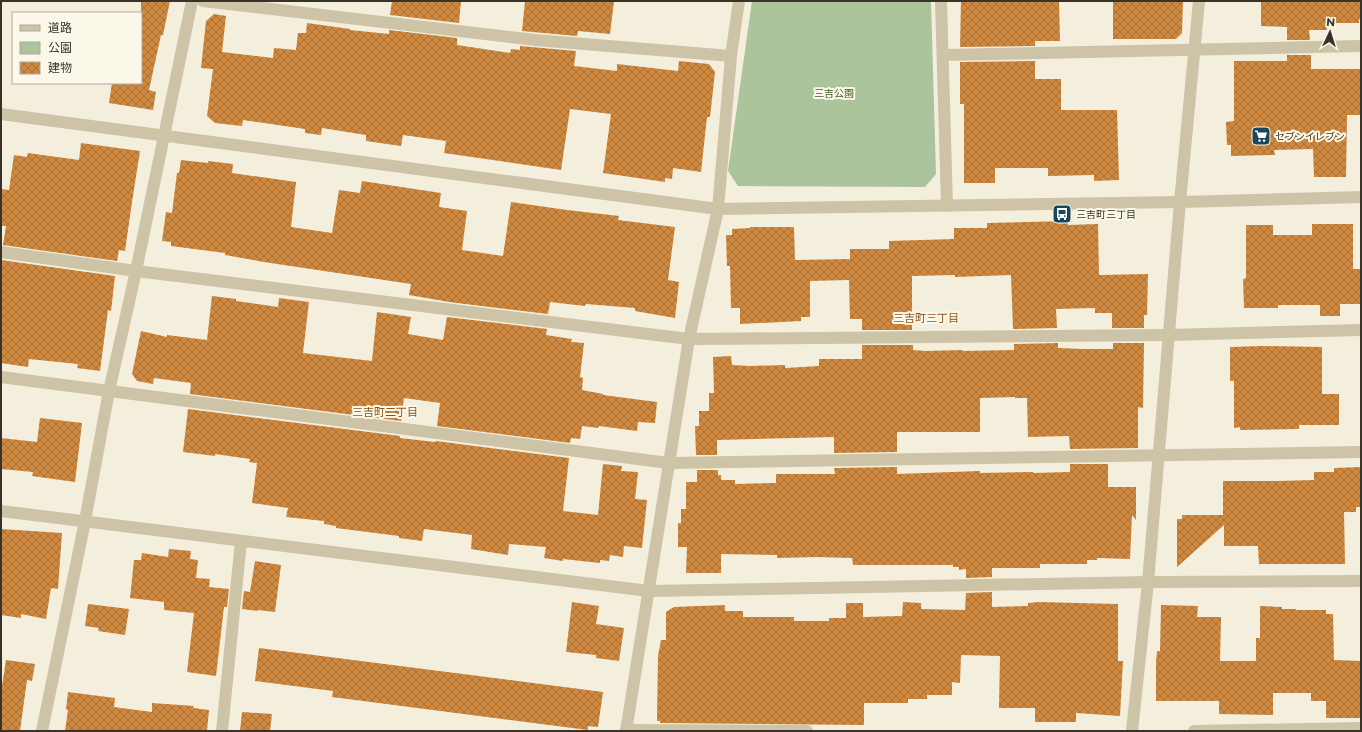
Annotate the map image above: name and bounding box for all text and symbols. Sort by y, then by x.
legend [12,12,142,84]
north arrow [1310,12,1350,52]
text: N [1326,15,1336,29]
text: 道路 [48,20,72,35]
text: 公園 [48,40,72,55]
text: 建物 [48,60,72,75]
park label: 三吉公園 [814,87,854,100]
supermarket icon: セブンイレブン [1250,125,1272,147]
place label: セブンイレブン [1275,130,1345,143]
bus stop icon: 三吉町三丁目 [1051,203,1073,225]
place label: 三吉町三丁目 [1076,208,1136,221]
district label: 三吉町三丁目 [893,311,959,325]
district label: 三吉町二丁目 [352,405,418,419]

